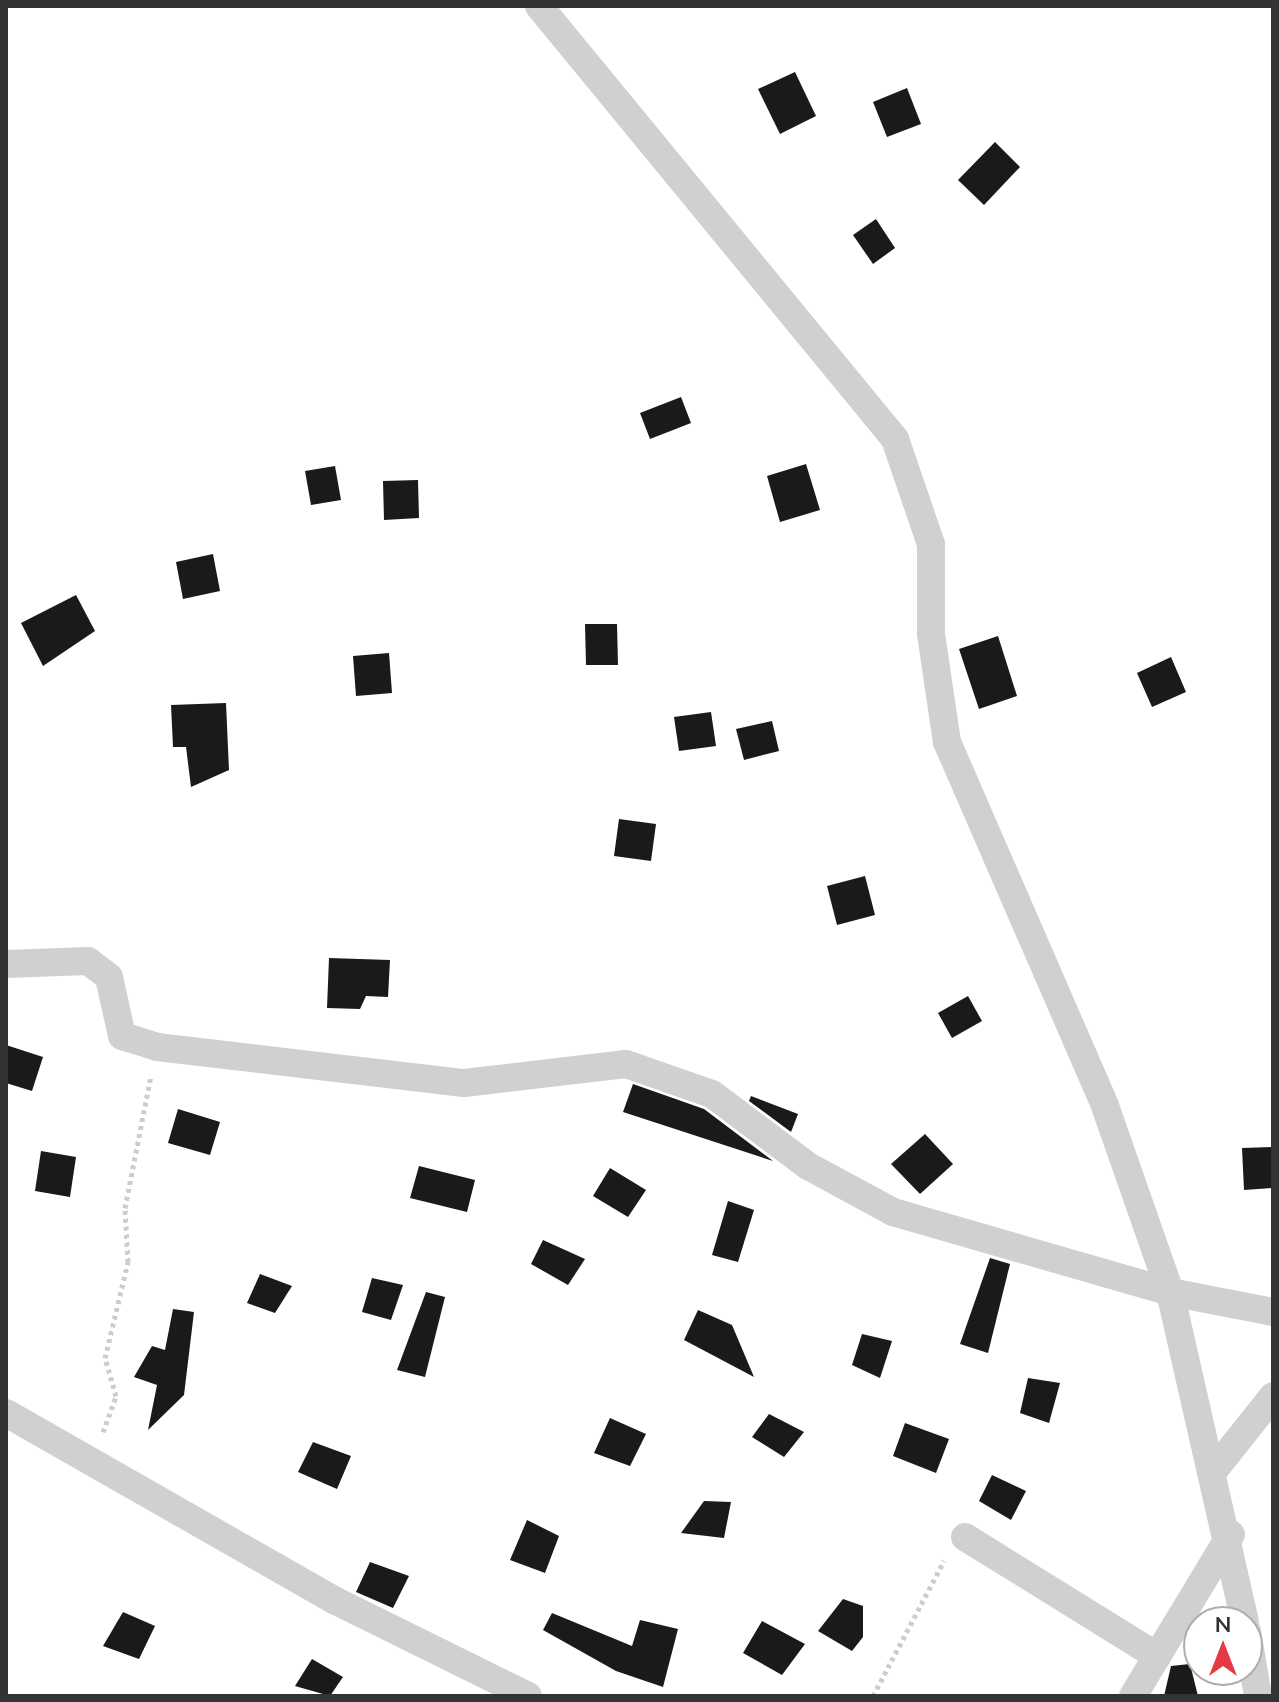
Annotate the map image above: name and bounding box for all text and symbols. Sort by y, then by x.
north arrow [1183,1606,1263,1686]
text: N [1215,1610,1231,1638]

